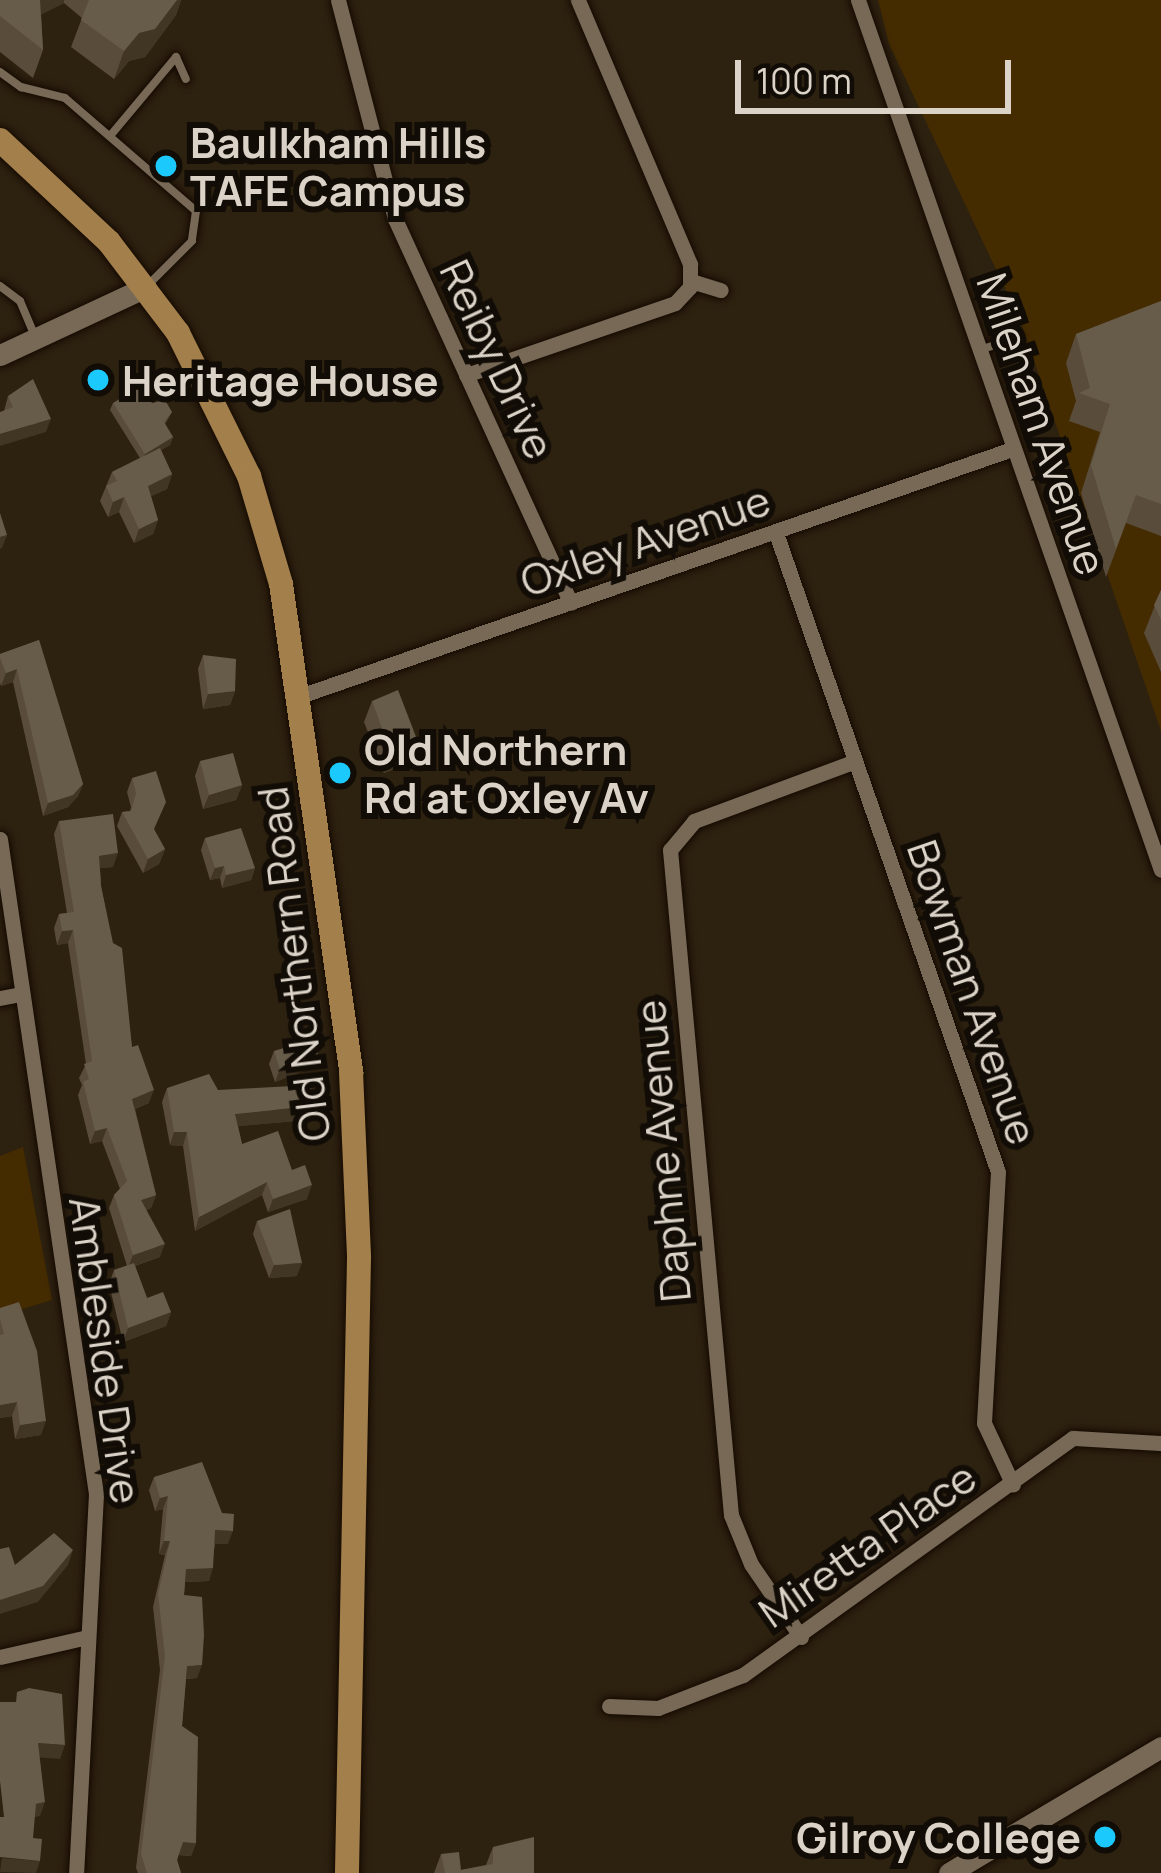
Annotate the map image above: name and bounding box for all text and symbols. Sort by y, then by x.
scale bar [741,36,1017,110]
text: 100 m [756,56,852,105]
place label: Baulkham Hills TAFE Campus [190,117,486,216]
marker: Baulkham Hills TAFE Campus [153,153,179,179]
street label: Reiby Drive [430,252,566,466]
street label: Mileham Avenue [967,267,1117,581]
place label: Heritage House [122,355,439,405]
marker: Heritage House [85,367,111,393]
street label: Oxley Avenue [514,474,776,606]
place label: Old Northern Rd at Oxley Av [364,724,649,822]
marker: Old Northern Rd at Oxley Av [327,760,353,786]
street label: Old Northern Road [246,784,340,1144]
street label: Bowman Avenue [897,833,1049,1151]
street label: Daphne Avenue [624,998,700,1304]
street label: Ambleside Drive [60,1193,152,1507]
street label: Miretta Place [749,1451,985,1637]
place label: Gilroy College [796,1812,1081,1862]
marker: Gilroy College [1092,1824,1118,1850]

